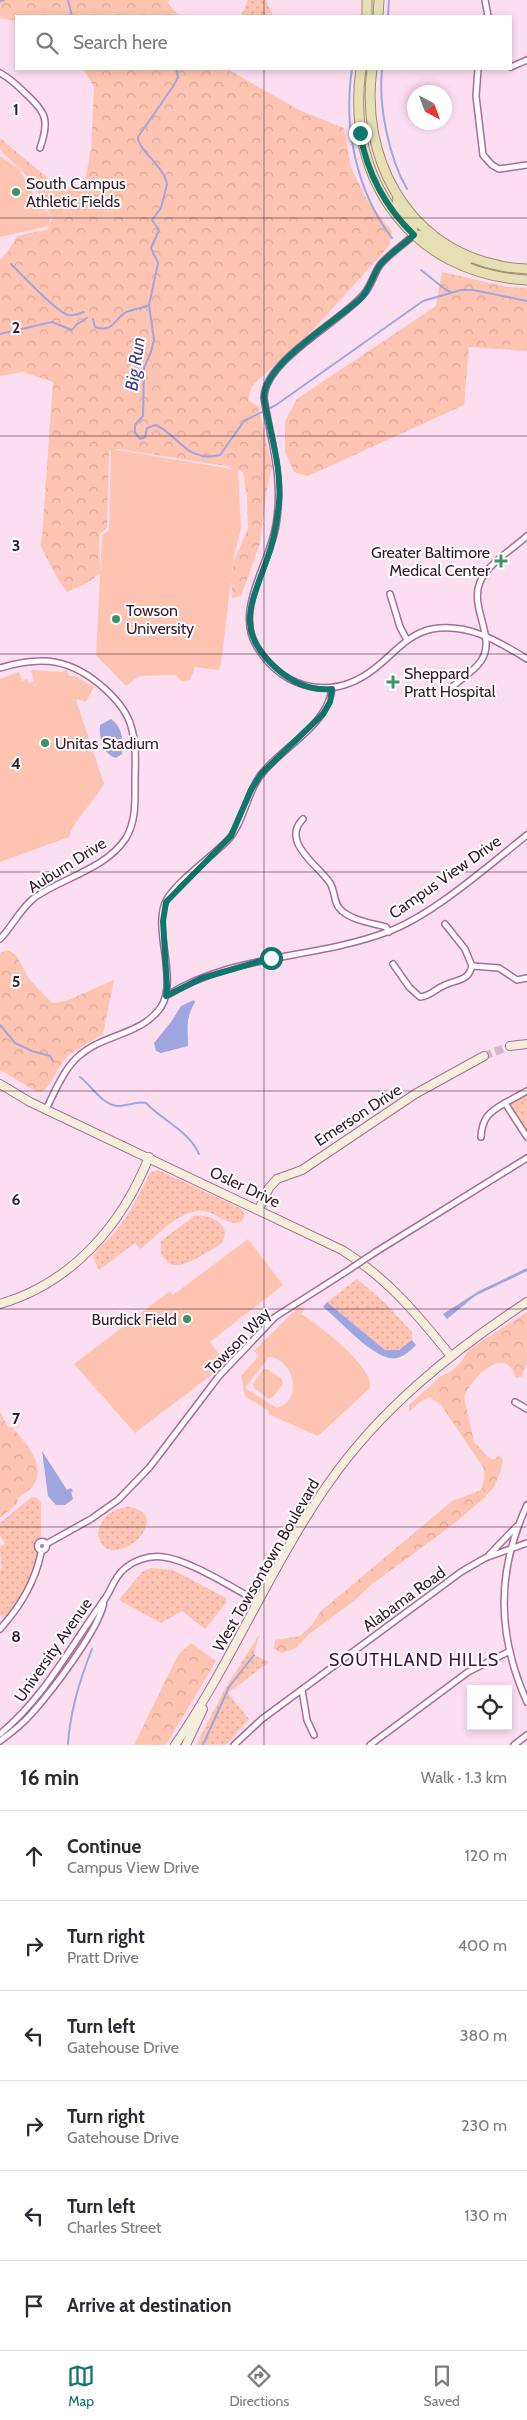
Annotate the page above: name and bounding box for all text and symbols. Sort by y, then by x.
search box [15,15,512,70]
icon: search [33,29,61,57]
text: Search here [73,31,167,54]
north arrow [407,85,452,130]
text: 1 [13,100,19,119]
route end [349,122,372,145]
place label: South Campus Athletic Fields [26,174,126,211]
marker: South Campus Athletic Fields [10,186,22,198]
text: 2 [12,318,20,337]
water label: Big Run [120,336,150,392]
text: 3 [12,536,20,555]
place label: Greater Baltimore Medical Center [371,543,491,580]
marker: Greater Baltimore Medical Center [494,554,508,568]
place label: Towson University [126,601,194,638]
marker: Towson University [110,613,122,625]
place label: Sheppard Pratt Hospital [404,664,496,701]
marker: Sheppard Pratt Hospital [386,675,400,689]
place label: Unitas Stadium [55,734,159,753]
marker: Unitas Stadium [39,737,51,749]
text: 4 [11,754,21,773]
street label: Campus View Drive [385,831,505,923]
street label: Auburn Drive [24,833,110,897]
route start [260,947,283,970]
text: 5 [12,972,20,991]
street label: Emerson Drive [311,1080,405,1150]
street label: Osler Drive [207,1162,283,1212]
text: 6 [12,1190,21,1209]
street label: Towson Way [201,1304,275,1378]
place label: Burdick Field [92,1310,177,1329]
marker: Burdick Field [181,1313,193,1325]
text: 7 [12,1409,21,1428]
street label: West Towsontown Boulevard [209,1475,323,1655]
street label: Alabama Road [359,1563,449,1635]
street label: University Avenue [10,1594,96,1706]
text: 8 [11,1627,21,1646]
district label: SOUTHLAND HILLS [329,1649,499,1671]
map controls [467,1685,512,1730]
button: locate [467,1685,512,1730]
text: 16 min [20,1765,79,1790]
text: Walk · 1.3 km [421,1768,507,1787]
text: Continue [67,1835,141,1858]
icon: ahead [20,1842,48,1870]
text: 120 m [465,1846,507,1865]
text: Campus View Drive [67,1858,199,1877]
text: Turn right [67,1925,145,1948]
icon: right [20,1932,48,1960]
text: 400 m [458,1936,507,1955]
text: Pratt Drive [67,1948,139,1967]
text: Turn left [67,2015,135,2038]
icon: left [20,2022,48,2050]
text: 380 m [460,2026,507,2045]
text: Gatehouse Drive [67,2038,179,2057]
text: Turn right [67,2105,145,2128]
icon: right [20,2112,48,2140]
text: 230 m [461,2116,507,2135]
text: Gatehouse Drive [67,2128,179,2147]
text: Turn left [67,2195,135,2218]
icon: left [20,2202,48,2230]
text: 130 m [464,2206,507,2225]
text: Charles Street [67,2218,162,2237]
icon: arrive [20,2292,48,2320]
text: Arrive at destination [67,2294,231,2317]
tab: Map [67,2362,95,2410]
tab: Directions [229,2362,289,2410]
tab: Saved [423,2362,460,2410]

